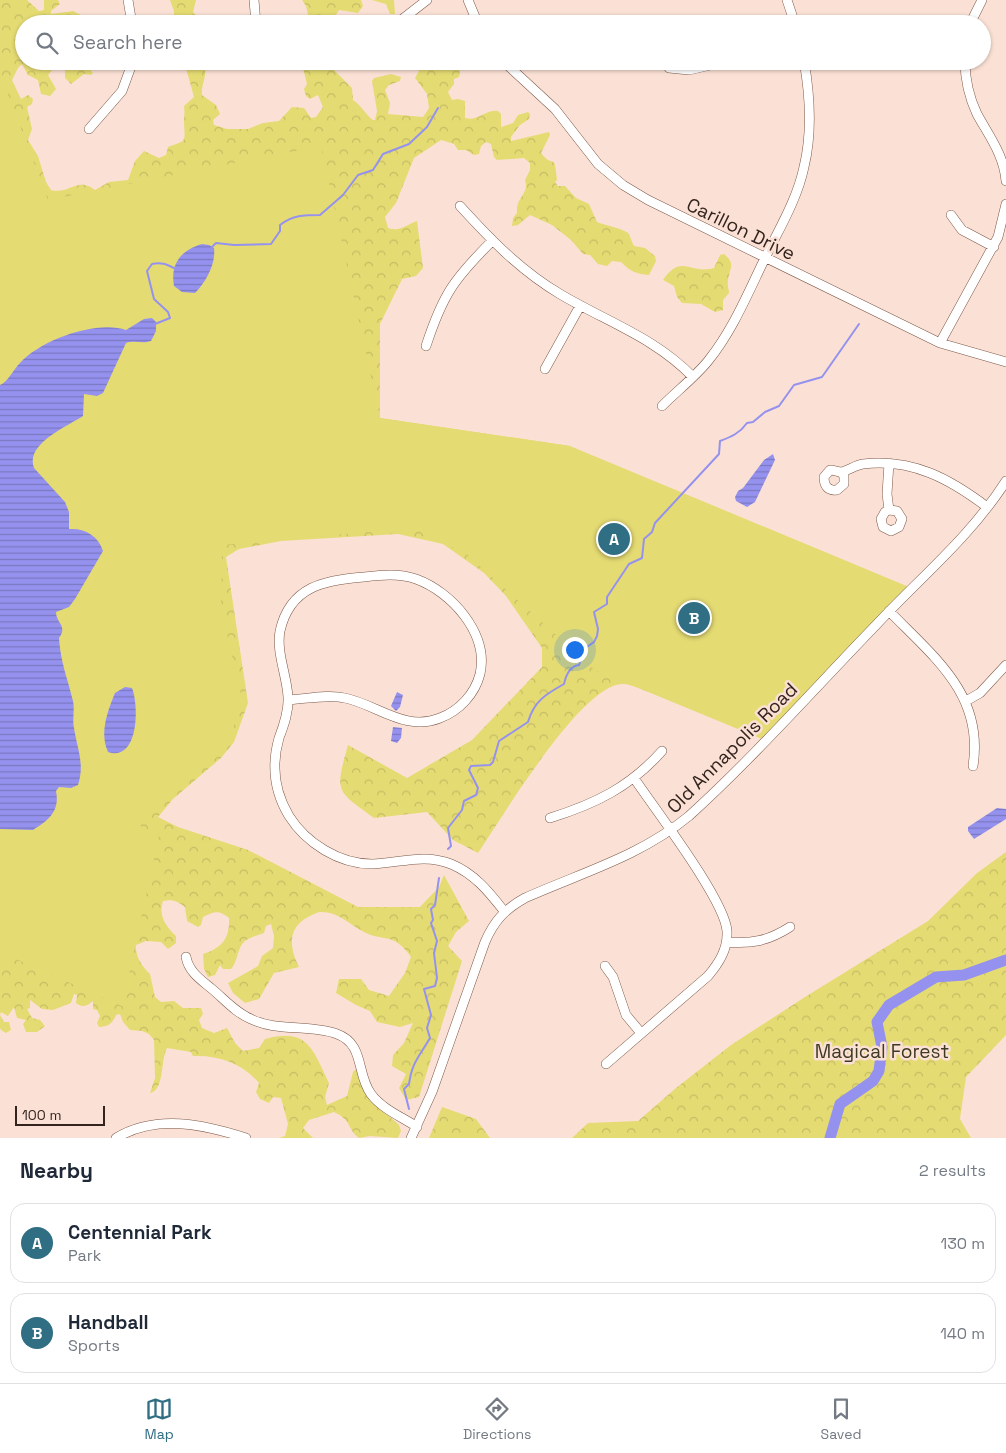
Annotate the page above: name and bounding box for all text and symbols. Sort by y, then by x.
search box [15,15,991,70]
icon: search [33,29,61,57]
text: Search here [73,30,183,55]
street label: Carillon Drive [682,192,800,266]
pin: A [598,520,630,558]
pin: B [678,599,710,637]
your location [562,637,588,663]
street label: Old Annapolis Road [661,677,803,819]
park label: Magical Forest [815,1039,949,1064]
scale bar [15,1103,105,1126]
text: 100 m [22,1106,61,1124]
text: Nearby [20,1157,93,1184]
text: 2 results [919,1160,986,1181]
text: Centennial Park [68,1220,212,1245]
text: A [32,1233,42,1254]
text: 130 m [941,1233,985,1254]
text: Park [68,1245,101,1266]
text: Handball [68,1310,148,1335]
text: B [32,1323,42,1344]
text: 140 m [940,1323,985,1344]
text: Sports [68,1335,120,1356]
tab: Map [145,1395,174,1443]
tab: Directions [463,1395,531,1443]
tab: Saved [821,1395,861,1443]

